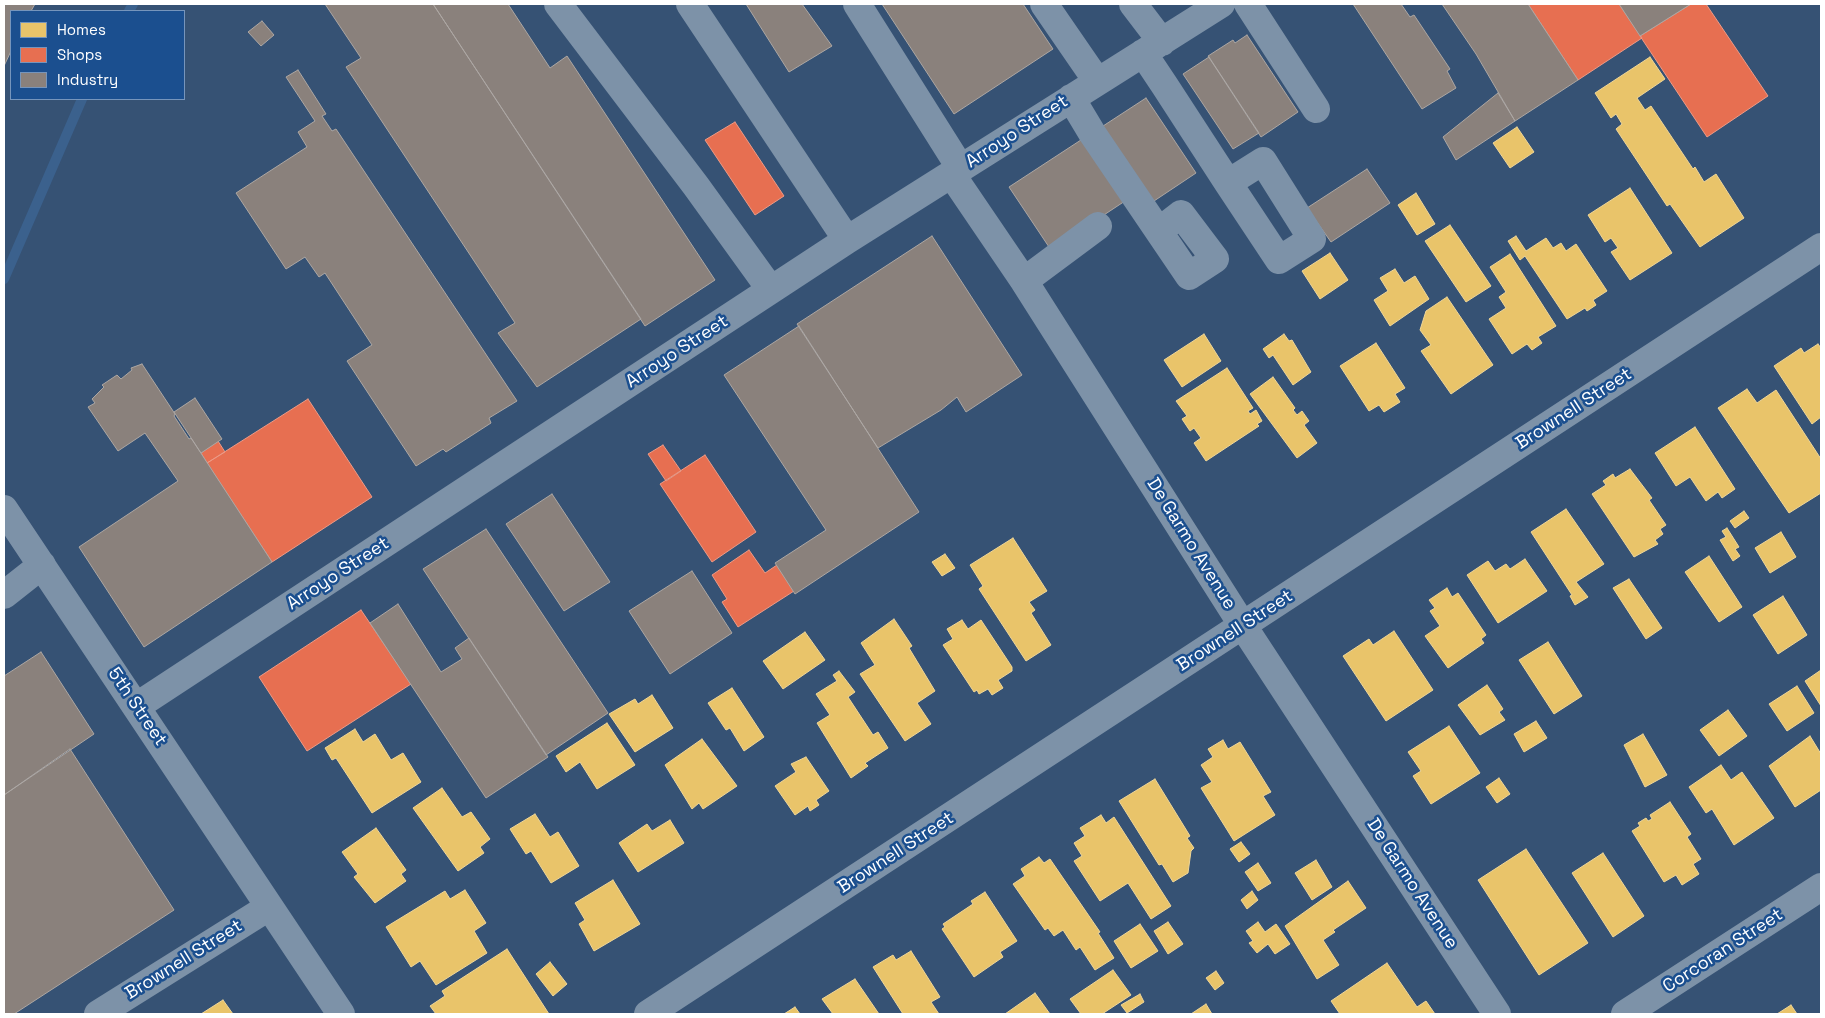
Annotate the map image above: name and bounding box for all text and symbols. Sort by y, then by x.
legend [10,10,185,100]
text: Homes [57,20,106,39]
text: Shops [57,45,102,64]
text: Industry [57,70,118,89]
street label: Arroyo Street [962,91,1072,173]
street label: Arroyo Street [622,311,732,393]
street label: Brownell Street [1512,363,1636,455]
street label: De Garmo Avenue [1142,474,1240,614]
street label: Arroyo Street [283,533,393,615]
street label: Brownell Street [1173,585,1297,677]
street label: 5th Street [103,664,171,750]
street label: Brownell Street [834,807,958,899]
street label: De Garmo Avenue [1362,815,1462,953]
street label: Corcoran Street [1659,904,1787,998]
street label: Brownell Street [122,915,246,1005]

